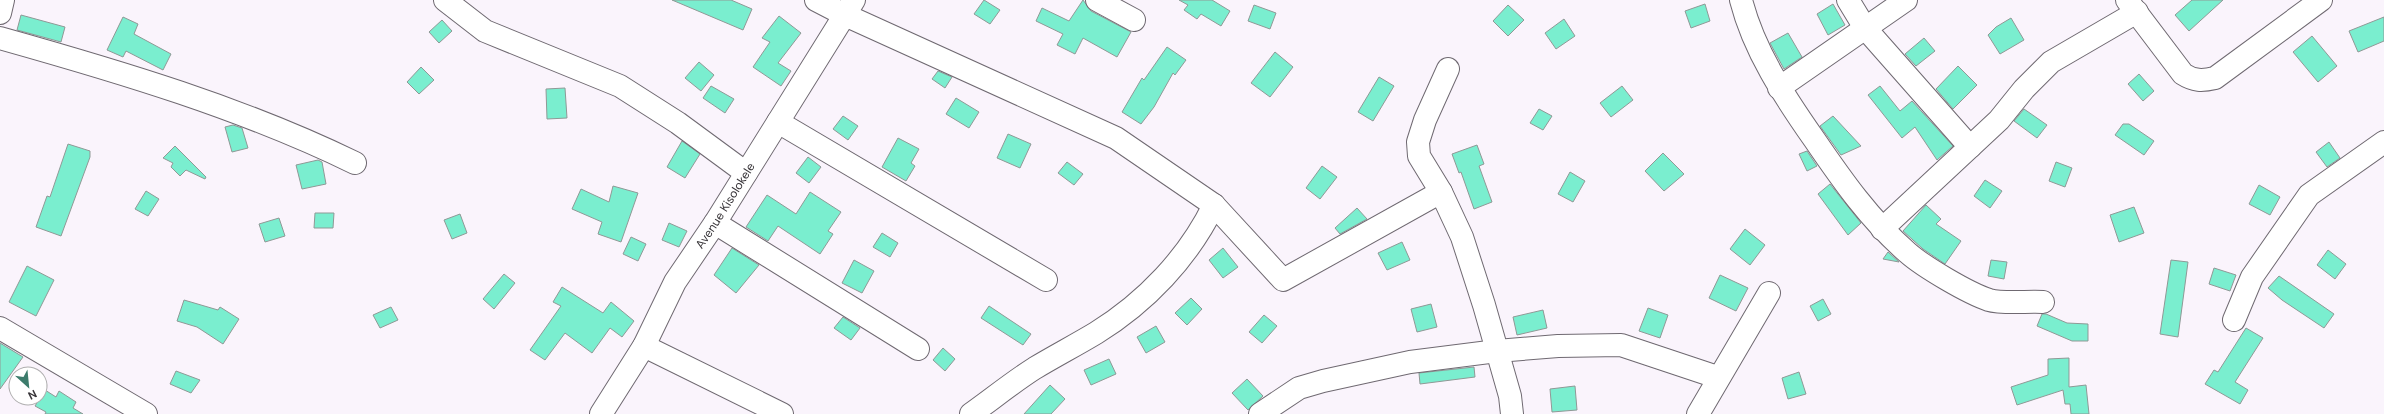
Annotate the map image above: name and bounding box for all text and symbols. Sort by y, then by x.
street label: Avenue Kisolokele [692,160,759,252]
north arrow [8,366,48,406]
text: N [26,387,39,403]

